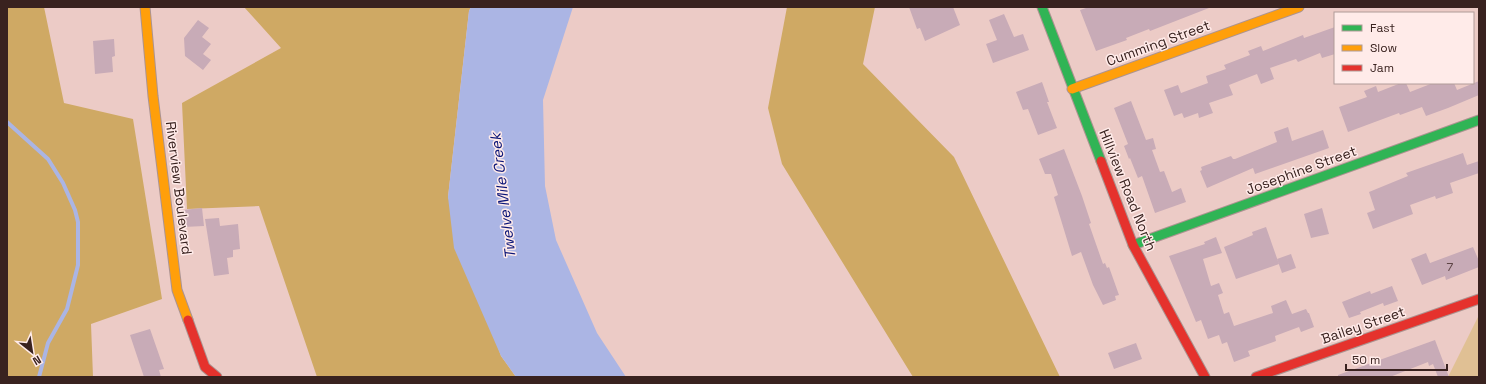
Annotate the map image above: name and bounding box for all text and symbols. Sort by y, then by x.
legend [1334,12,1474,84]
street label: Cumming Street [1104,16,1212,70]
text: Fast [1370,20,1395,36]
text: Slow [1370,40,1397,56]
text: Jam [1370,60,1394,76]
street label: Riverview Boulevard [162,120,196,256]
street label: Hillview Road North [1095,127,1161,253]
water label: Twelve Mile Creek [485,130,520,260]
street label: Josephine Street [1243,142,1359,198]
house number: 7 [1447,259,1454,275]
street label: Bailey Street [1319,302,1407,348]
north arrow [12,332,52,372]
scale bar [1346,346,1447,372]
text: 50 m [1352,352,1380,368]
text: N [30,353,44,369]

